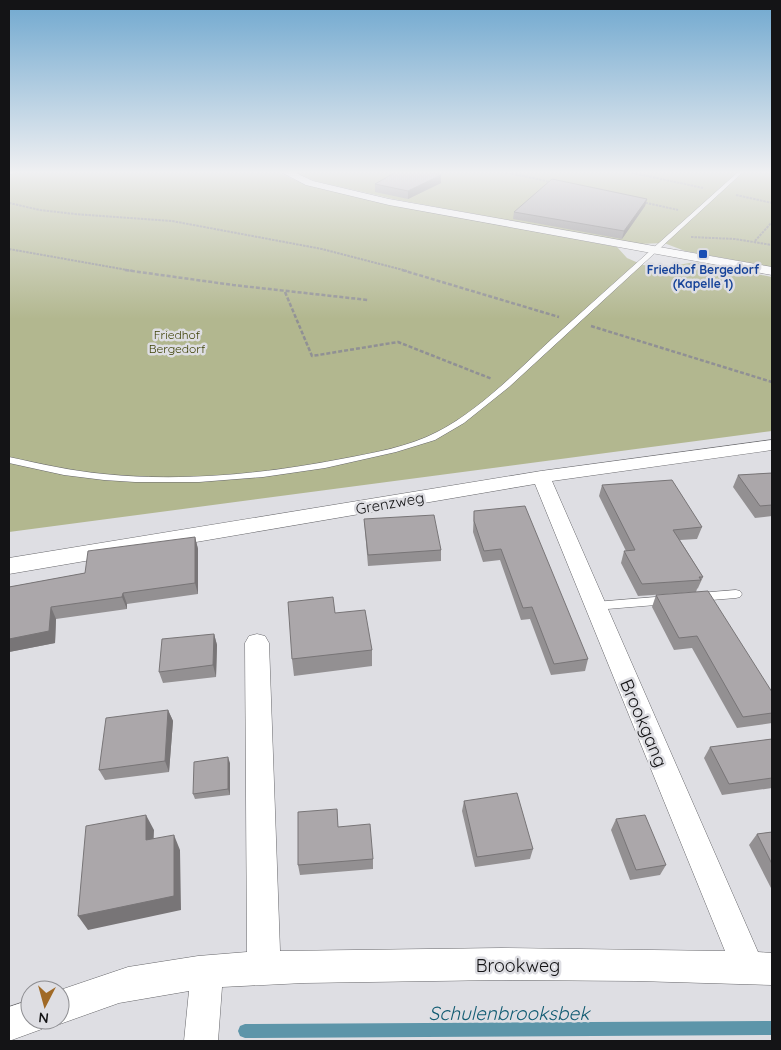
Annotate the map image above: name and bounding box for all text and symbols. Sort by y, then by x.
marker: Friedhof Bergedorf (Kapelle 1) [697,248,709,260]
place label: Friedhof Bergedorf (Kapelle 1) [647,262,760,291]
park label: Friedhof Bergedorf [149,327,206,356]
street label: Grenzweg [354,488,426,518]
street label: Brookgang [615,676,673,770]
street label: Brookweg [476,954,560,977]
north arrow [20,980,70,1030]
water label: Schulenbrooksbek [429,1001,591,1025]
text: N [38,1008,50,1027]

